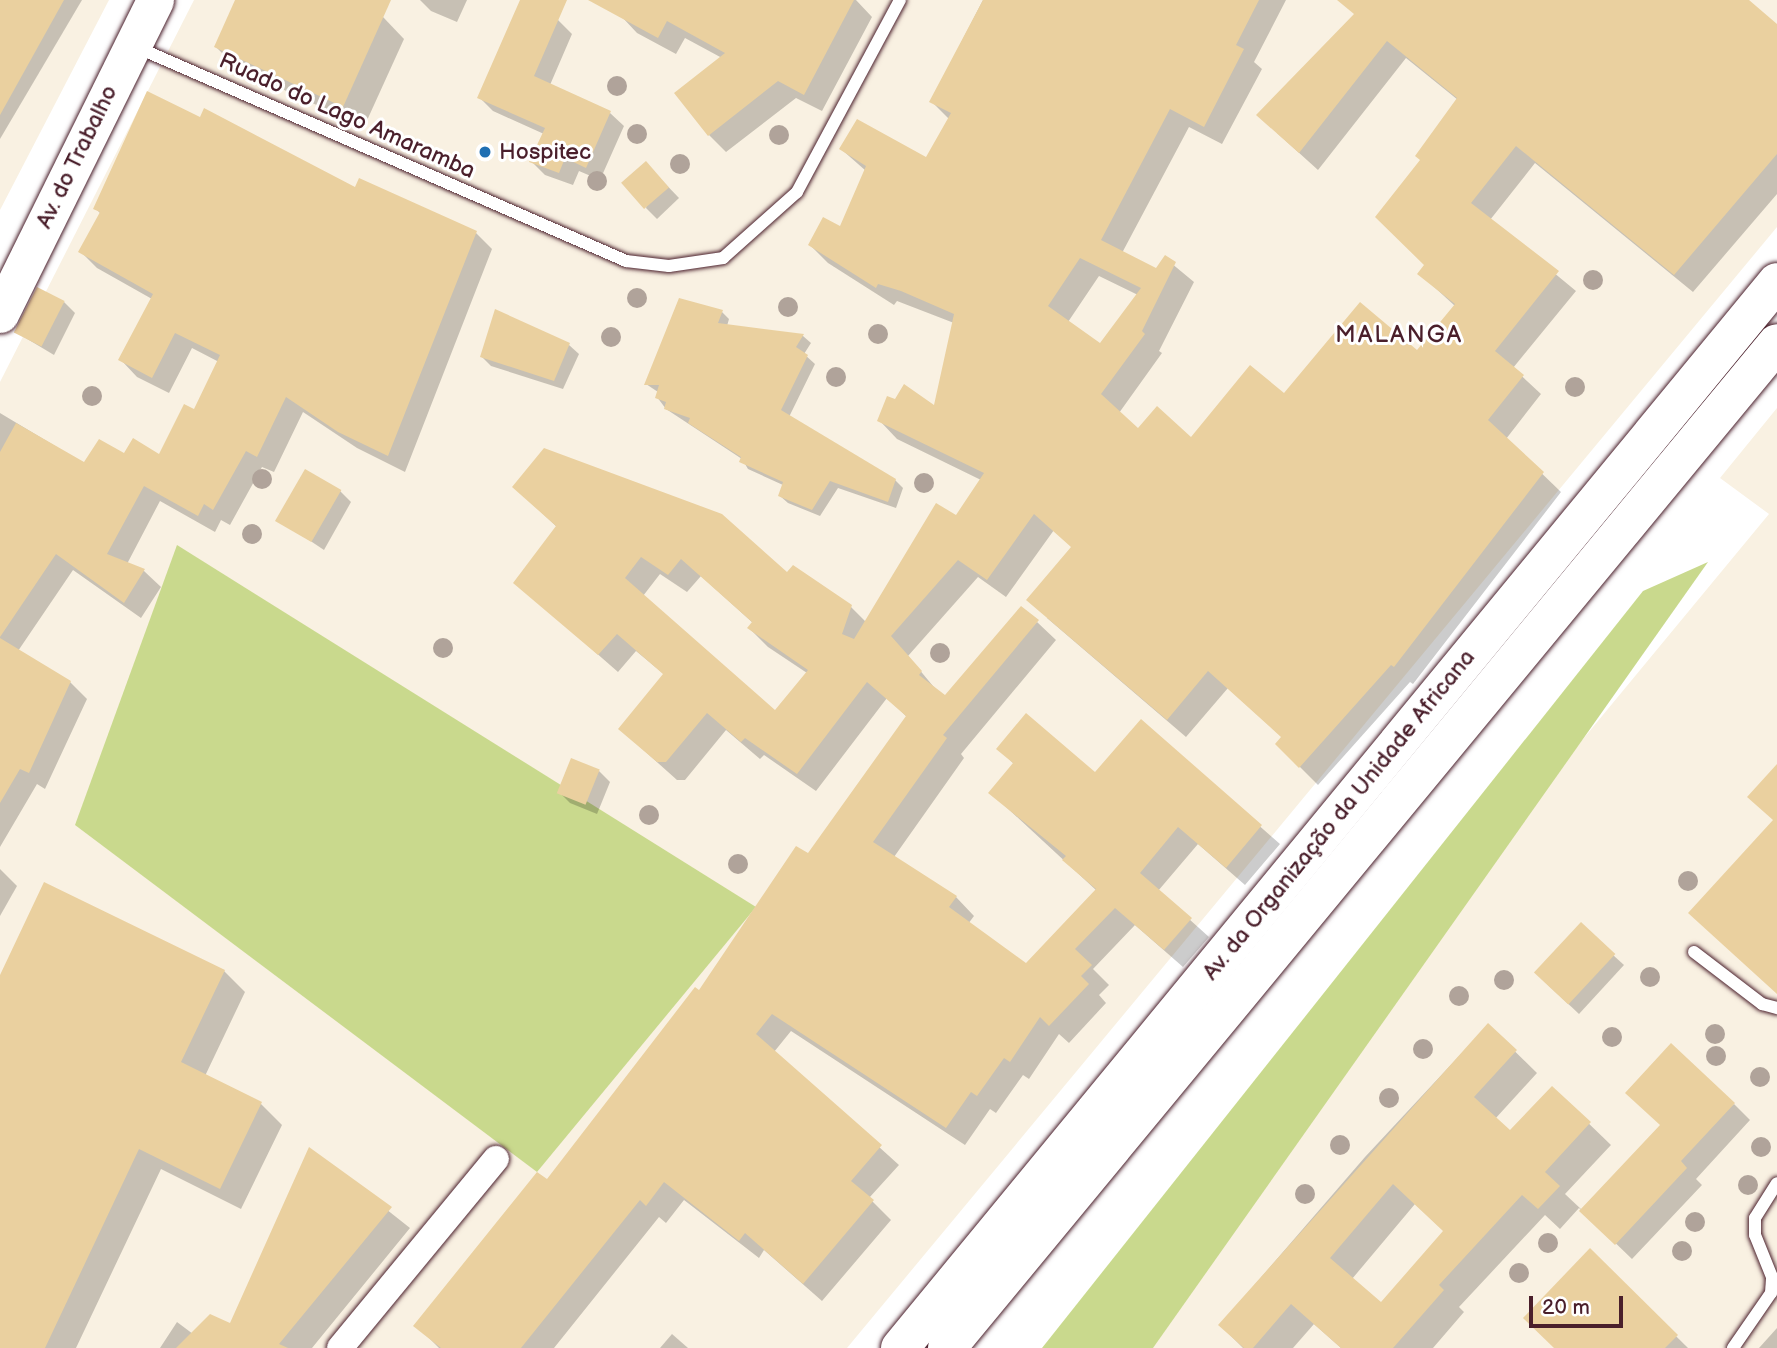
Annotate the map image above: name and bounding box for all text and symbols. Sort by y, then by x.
street label: Ruado do Lago Amaramba [215,47,479,185]
street label: Av. do Trabalho [30,81,124,233]
place label: Hospitec [499,138,591,166]
marker: Hospitec [477,144,493,160]
district label: MALANGA [1336,321,1462,349]
street label: Av. da Organização da Unidade Africana [1197,644,1481,986]
scale bar [1532,1282,1626,1326]
text: 20 m [1542,1295,1590,1320]

